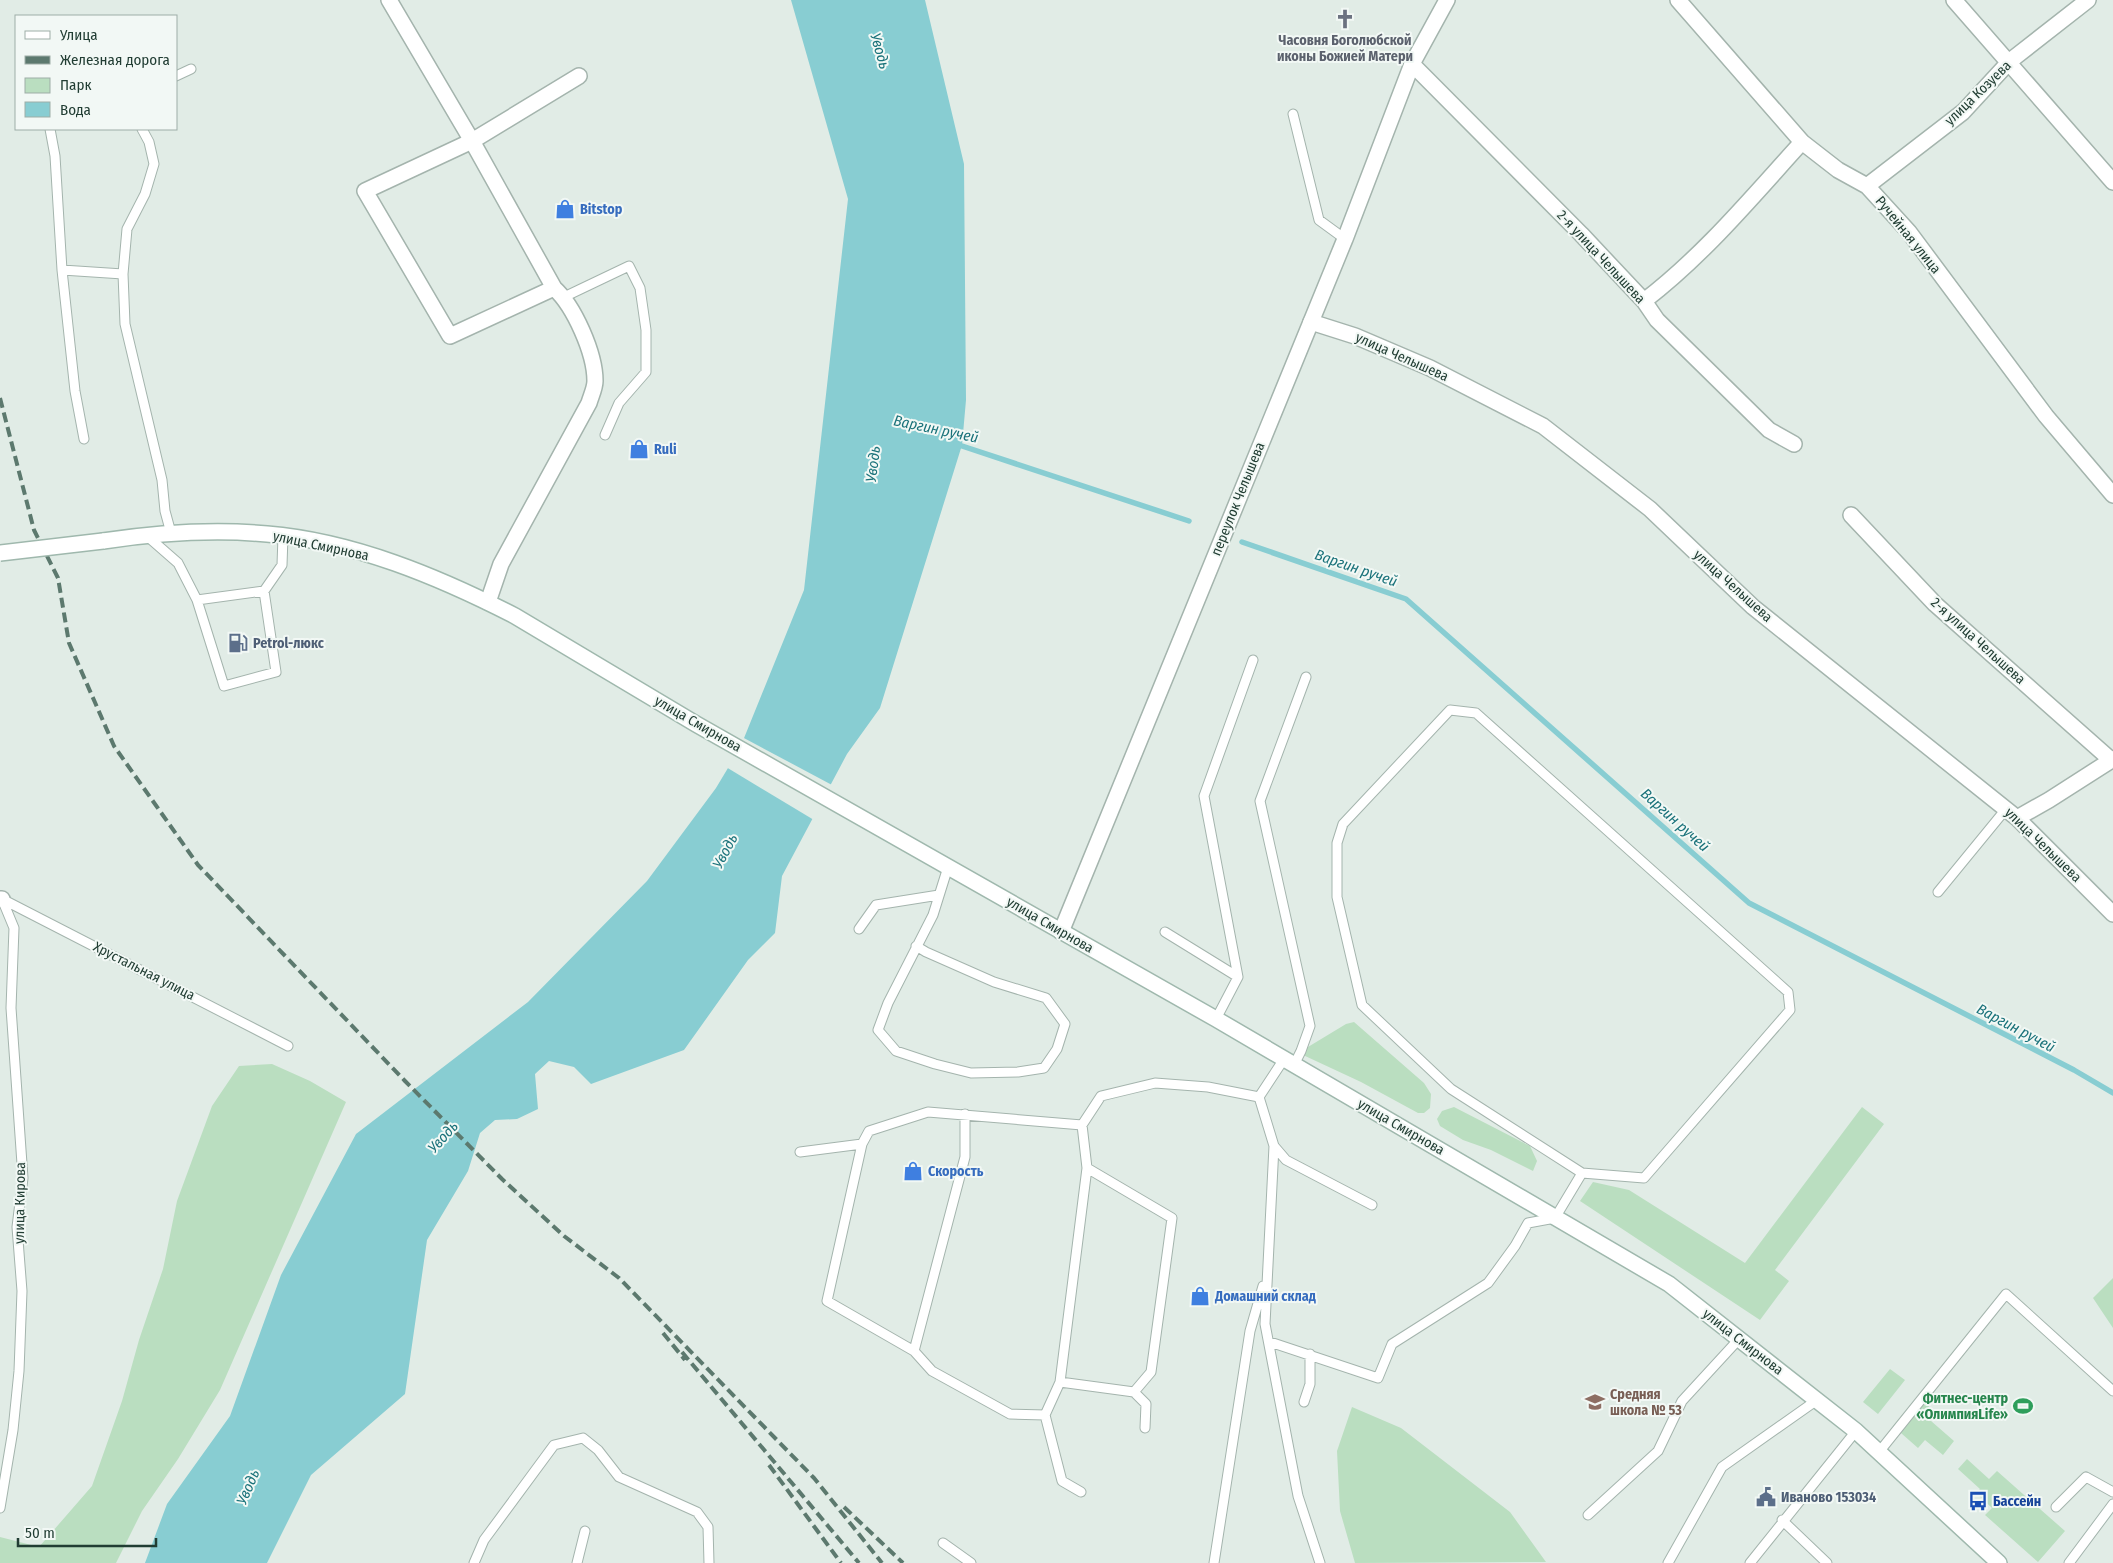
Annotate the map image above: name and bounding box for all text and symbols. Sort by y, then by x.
church icon: Часовня Боголюбской иконы Божией Матери [1334,8,1356,30]
legend [15,15,178,130]
text: Улица [59,26,98,44]
water label: Уводь [866,31,894,71]
place label: Часовня Боголюбской иконы Божией Матери [1277,32,1413,65]
text: Железная дорога [60,51,170,69]
street label: улица Козуева [1941,57,2015,129]
text: Парк [60,76,91,94]
text: Вода [60,101,91,119]
street label: Ручейная улица [1872,193,1944,277]
shop icon: Bitstop [554,198,576,220]
place label: Bitstop [580,201,623,218]
street label: 2-я улица Челышева [1553,207,1649,307]
street label: улица Челышева [1353,329,1451,385]
water label: Варгин ручей [892,411,980,447]
shop icon: Ruli [628,438,650,460]
street label: переулок Челышева [1207,440,1269,558]
place label: Ruli [654,441,677,458]
water label: Уводь [862,445,884,483]
street label: улица Смирнова [272,528,371,564]
water label: Варгин ручей [1312,545,1400,591]
street label: улица Челышева [1690,546,1776,626]
street label: 2-я улица Челышева [1927,594,2029,688]
fuel station icon: Petrol-люкс [227,632,249,654]
place label: Petrol-люкс [253,635,325,652]
street label: улица Смирнова [652,692,745,756]
water label: Варгин ручей [1637,784,1713,856]
street label: улица Челышева [2001,804,2085,886]
water label: Уводь [709,831,742,871]
street label: улица Смирнова [1004,893,1097,957]
street label: Хрустальная улица [90,938,198,1004]
water label: Варгин ручей [1974,1000,2058,1056]
street label: улица Смирнова [1355,1095,1448,1159]
water label: Уводь [424,1117,462,1157]
shop icon: Скорость [902,1160,924,1182]
street label: улица Кирова [11,1162,29,1244]
place label: Скорость [928,1163,984,1180]
shop icon: Домашний склад [1189,1285,1211,1307]
place label: Домашний склад [1214,1288,1316,1305]
street label: улица Смирнова [1699,1305,1787,1379]
place label: Средняя школа № 53 [1610,1386,1682,1419]
place label: Фитнес-центр «ОлимпияLife» [1916,1390,2008,1423]
school or university icon: Средняя школа № 53 [1584,1391,1606,1413]
sports icon: Фитнес-центр «ОлимпияLife» [2012,1395,2034,1417]
water label: Уводь [233,1467,263,1507]
public building icon: Иваново 153034 [1755,1486,1777,1508]
place label: Иваново 153034 [1781,1489,1876,1506]
bus stop icon: Бассейн [1967,1490,1989,1512]
place label: Бассейн [1993,1493,2041,1510]
scale bar [18,1516,155,1548]
text: 50 m [25,1524,55,1542]

